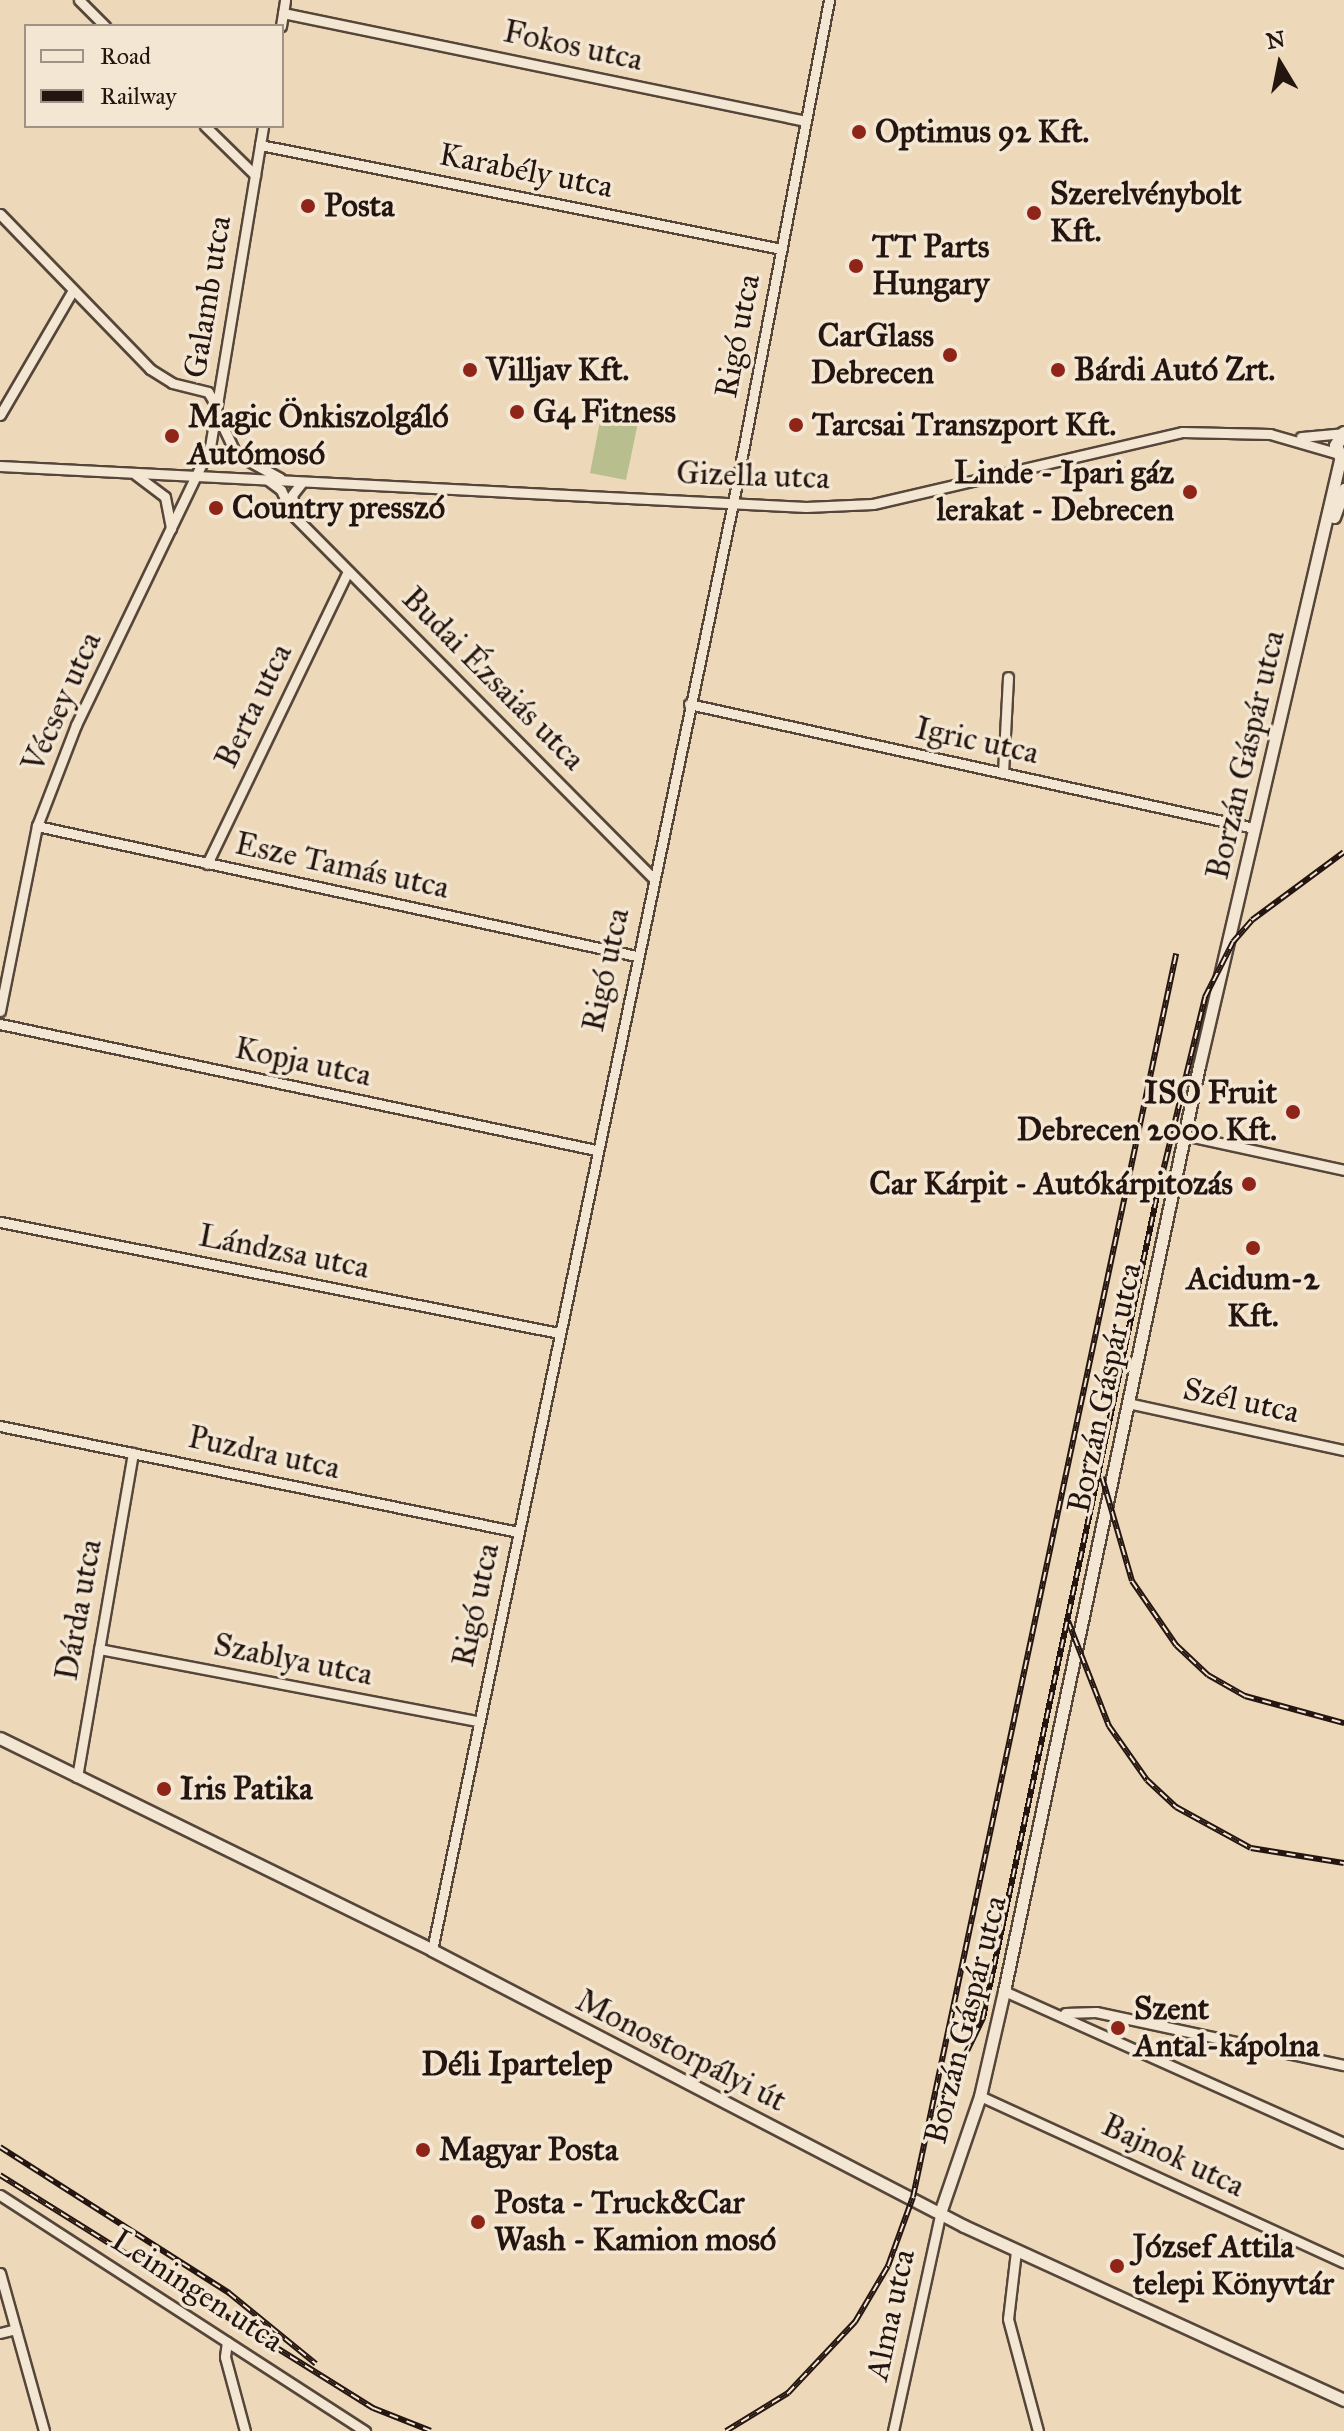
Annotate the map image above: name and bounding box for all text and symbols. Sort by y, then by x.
street label: Fokos utca [500,13,646,79]
legend [24,24,284,128]
north arrow [1240,24,1320,104]
text: N [1264,25,1287,55]
text: Road [100,41,151,71]
text: Railway [100,81,177,111]
place label: Optimus 92 Kft. [875,113,1089,151]
marker: Optimus 92 Kft. [850,123,868,141]
street label: Karabély utca [436,135,616,207]
place label: Szerelvénybolt Kft. [1050,176,1242,251]
place label: Posta [324,187,394,225]
marker: Posta [299,197,317,215]
marker: Szerelvénybolt Kft. [1025,204,1043,222]
street label: Galamb utca [176,213,240,381]
place label: TT Parts Hungary [872,229,989,304]
marker: TT Parts Hungary [847,257,865,275]
street label: Rigó utca [707,271,769,401]
place label: CarGlass Debrecen [811,318,934,393]
marker: CarGlass Debrecen [941,346,959,364]
place label: Villjav Kft. [486,351,629,389]
place label: Bárdi Autó Zrt. [1074,351,1275,389]
marker: Villjav Kft. [461,361,479,379]
marker: Bárdi Autó Zrt. [1049,361,1067,379]
place label: G4 Fitness [533,393,676,431]
place label: Magic Önkiszolgáló Autómosó [188,399,449,474]
marker: G4 Fitness [508,403,526,421]
place label: Tarcsai Transzport Kft. [812,406,1116,444]
marker: Tarcsai Transzport Kft. [787,416,805,434]
marker: Magic Önkiszolgáló Autómosó [163,427,181,445]
street label: Gizella utca [676,454,830,498]
place label: Linde - Ipari gáz lerakat - Debrecen [937,455,1174,530]
marker: Linde - Ipari gáz lerakat - Debrecen [1181,483,1199,501]
place label: Country presszó [232,489,445,527]
marker: Country presszó [207,499,225,517]
street label: Budai Ézsaiás utca [394,580,592,778]
street label: Vécsey utca [14,626,110,778]
street label: Borzán Gáspár utca [1199,627,1293,883]
street label: Berta utca [207,638,301,774]
street label: Igric utca [912,709,1042,773]
street label: Esze Tamás utca [232,825,452,907]
street label: Rigó utca [574,905,638,1035]
street label: Kopja utca [231,1029,375,1095]
place label: ISO Fruit Debrecen 2000 Kft. [1017,1075,1277,1150]
marker: ISO Fruit Debrecen 2000 Kft. [1284,1103,1302,1121]
place label: Car Kárpit - Autókárpitozás [869,1165,1233,1203]
marker: Car Kárpit - Autókárpitozás [1240,1175,1258,1193]
street label: Lándzsa utca [196,1217,372,1287]
marker: Acidum-2 Kft. [1244,1239,1262,1257]
street label: Borzán Gáspár utca [1060,1260,1150,1516]
place label: Acidum-2 Kft. [1187,1261,1319,1336]
street label: Szél utca [1180,1370,1302,1432]
street label: Puzdra utca [185,1418,343,1488]
street label: Dárda utca [48,1537,110,1683]
street label: Rigó utca [444,1540,508,1670]
street label: Szablya utca [210,1626,376,1694]
place label: Iris Patika [180,1770,313,1808]
marker: Iris Patika [155,1780,173,1798]
street label: Borzán Gáspár utca [917,1892,1015,2148]
street label: Monostorpályi út [570,1982,792,2120]
place label: Szent Antal-kápolna [1134,1991,1319,2066]
marker: Szent Antal-kápolna [1109,2019,1127,2037]
district label: Déli Ipartelep [421,2044,613,2084]
street label: Bajnok utca [1096,2106,1250,2206]
place label: Magyar Posta [439,2131,618,2169]
marker: Magyar Posta [414,2141,432,2159]
place label: Posta - Truck&Car Wash - Kamion mosó [494,2185,776,2260]
marker: Posta - Truck&Car Wash - Kamion mosó [469,2213,487,2231]
street label: Leiningen utca [104,2221,290,2361]
place label: József Attila telepi Könyvtár [1133,2229,1334,2304]
street label: Alma utca [858,2246,924,2384]
marker: József Attila telepi Könyvtár [1108,2257,1126,2275]

